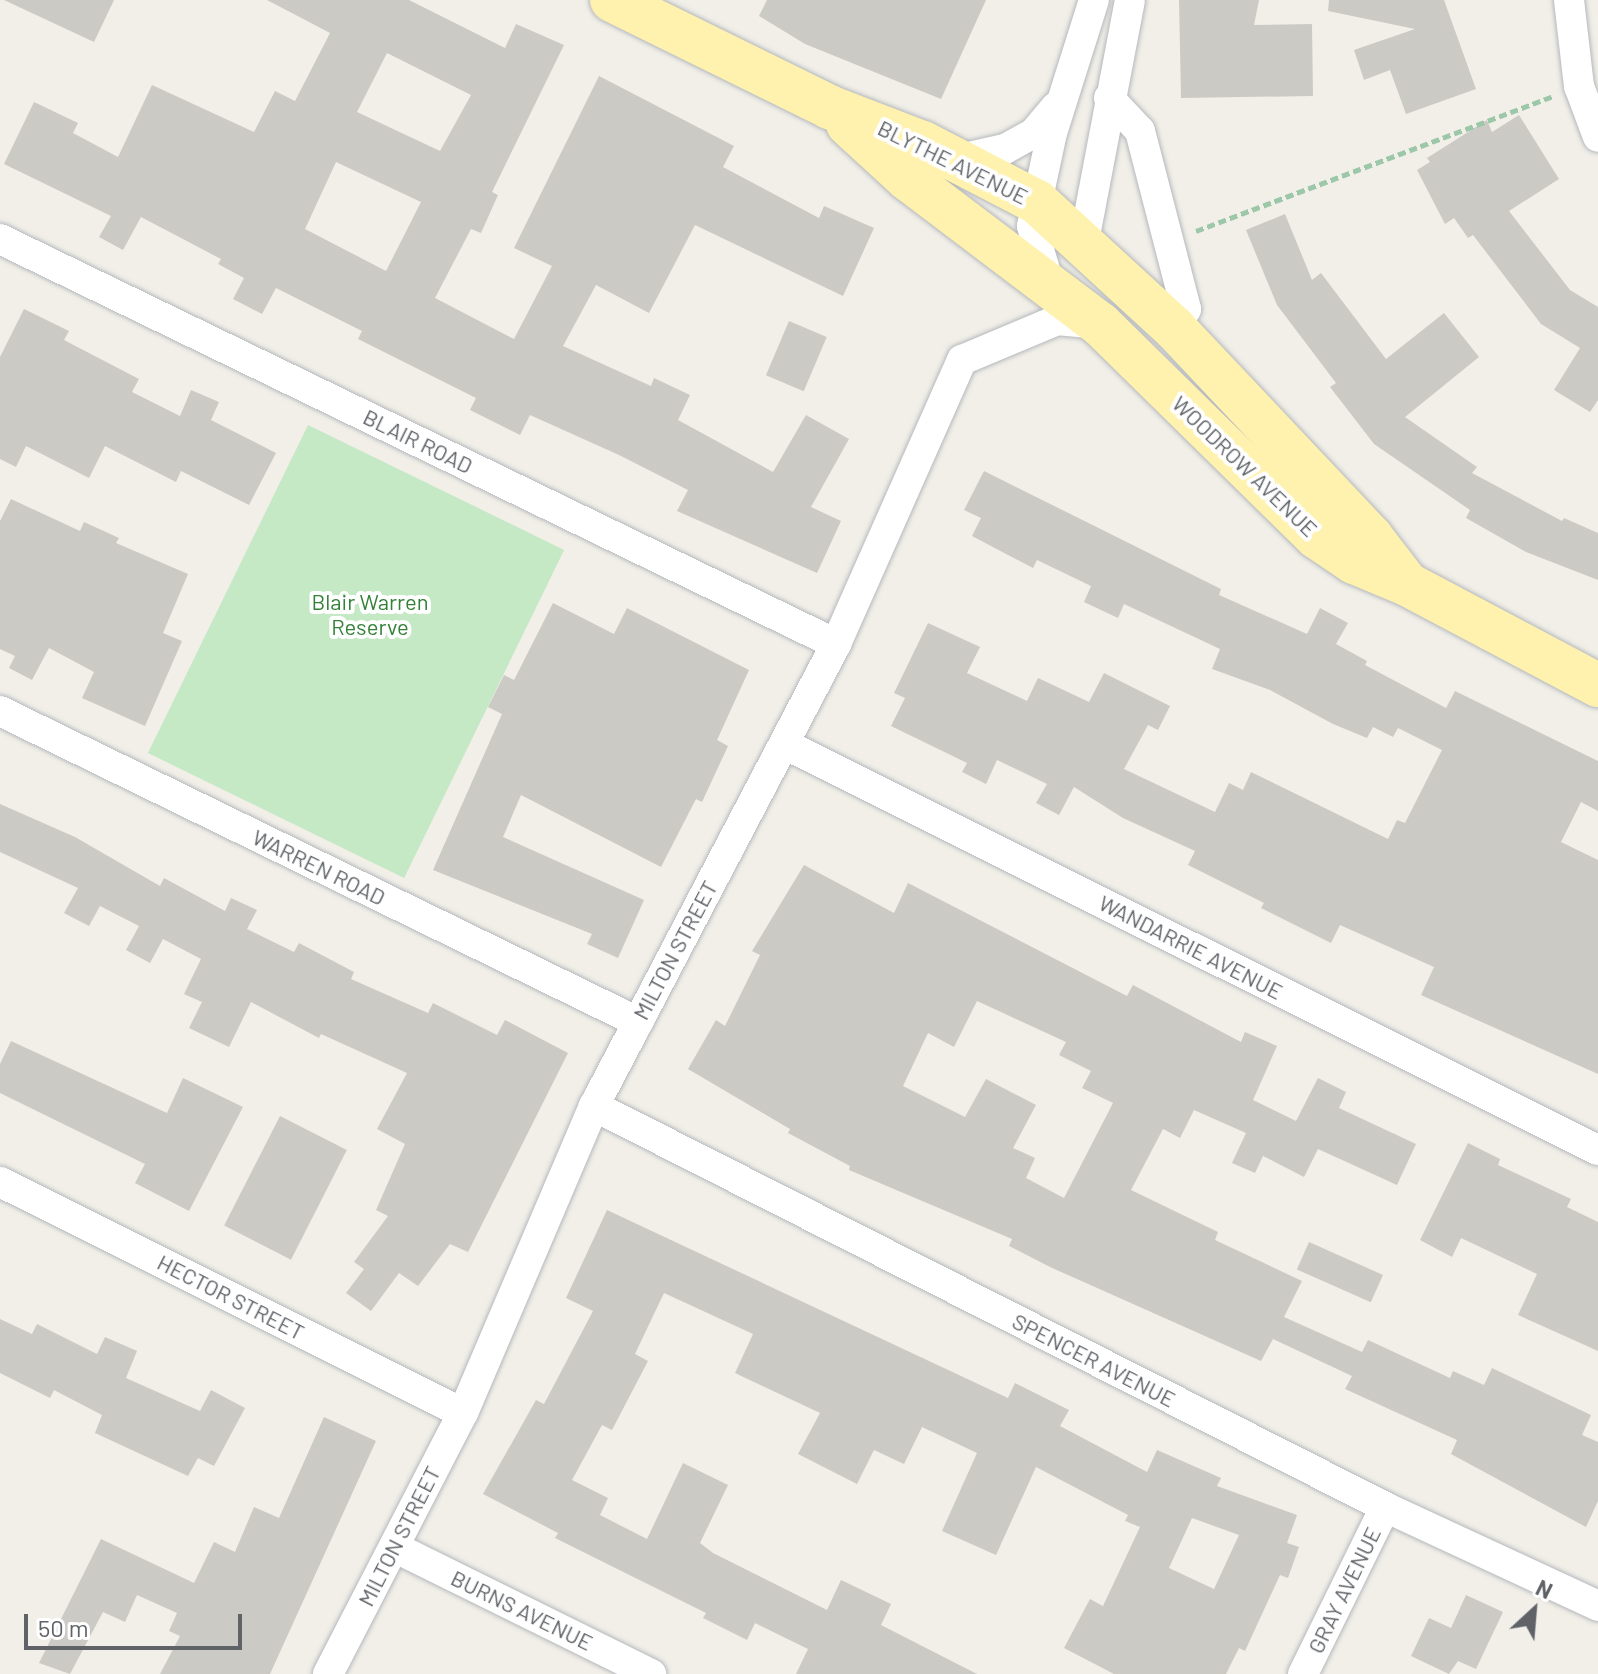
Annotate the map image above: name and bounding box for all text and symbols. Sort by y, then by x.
street label: BLYTHE AVENUE [874,114,1032,210]
street label: WOODROW AVENUE [1167,390,1323,542]
street label: BLAIR ROAD [359,403,477,479]
park label: Blair Warren Reserve [311,588,429,640]
street label: WARREN ROAD [248,824,390,910]
street label: MILTON STREET [627,876,723,1024]
street label: WANDARRIE AVENUE [1095,889,1287,1005]
street label: HECTOR STREET [153,1249,309,1345]
street label: SPENCER AVENUE [1008,1308,1180,1412]
street label: MILTON STREET [352,1461,446,1611]
street label: GRAY AVENUE [1302,1523,1386,1657]
street label: BURNS AVENUE [447,1564,597,1656]
north arrow [1494,1570,1574,1650]
text: N [1532,1574,1557,1603]
scale bar [28,1598,246,1648]
text: 50 m [38,1613,89,1642]

